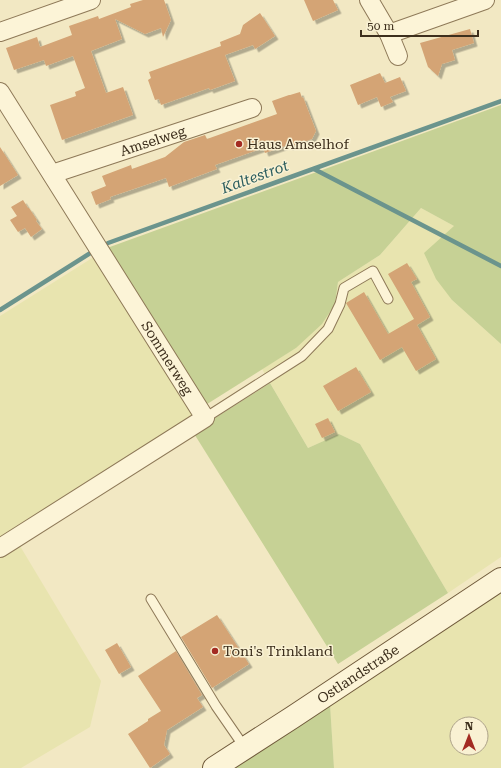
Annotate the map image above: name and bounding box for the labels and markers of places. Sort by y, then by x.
place label: Haus Amselhof [247,136,349,152]
marker: Haus Amselhof [234,139,244,149]
place label: Toni's Trinkland [223,643,333,659]
marker: Toni's Trinkland [210,646,220,656]

